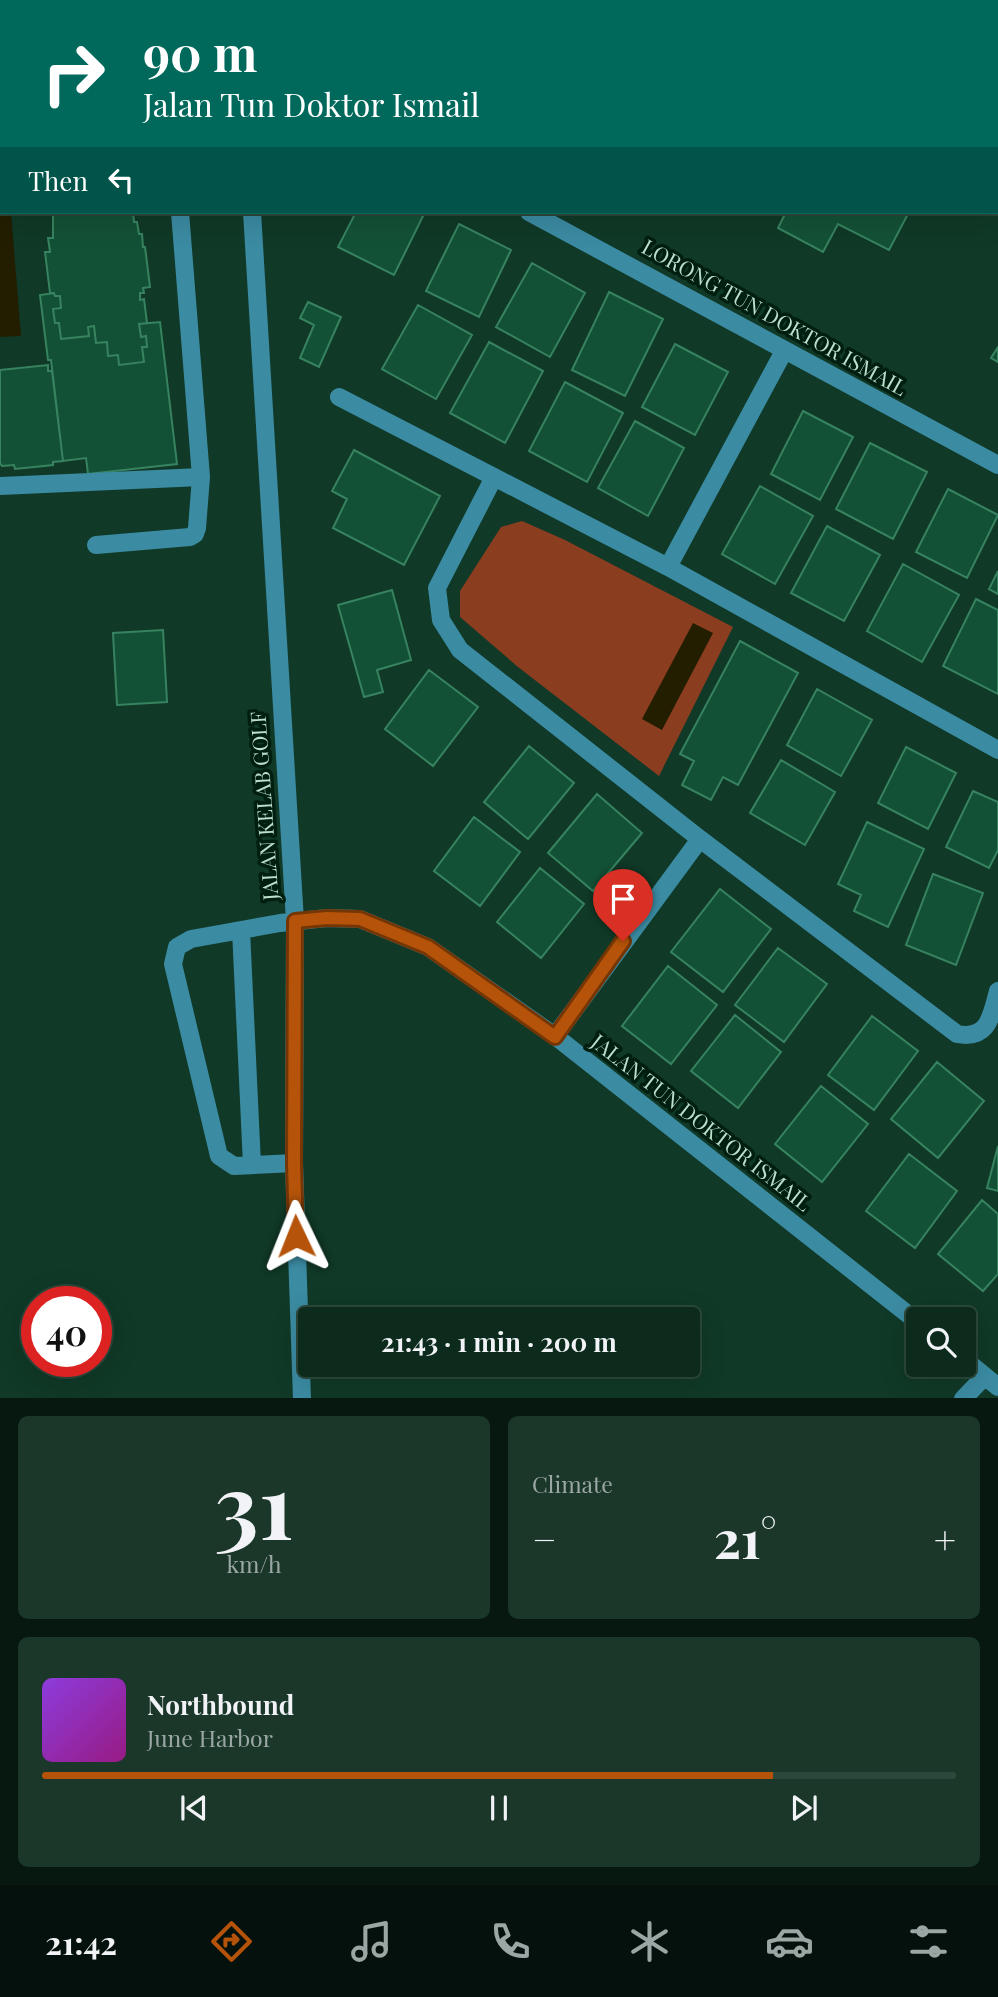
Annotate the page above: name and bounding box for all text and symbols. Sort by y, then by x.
text: 90 m [143,19,257,84]
icon: right [28,28,119,119]
text: Jalan Tun Doktor Ismail [143,82,480,125]
icon: left [102,161,140,199]
text: Then [28,163,88,198]
street label: LORONG TUN DOKTOR ISMAIL [638,232,912,401]
street label: JALAN KELAB GOLF [242,711,284,902]
pin [593,869,653,941]
icon: arrive [604,880,642,918]
street label: JALAN TUN DOKTOR ISMAIL [586,1026,818,1216]
position arrow [259,1199,333,1273]
speed limit sign: 40 [21,1286,112,1377]
map controls [906,1307,976,1377]
button: search [906,1307,976,1377]
text: 21:43 · 1 min · 200 m [381,1324,617,1359]
text: 31 [214,1442,294,1563]
text: Climate [532,1468,613,1499]
text: 21° [714,1503,777,1572]
text: − [532,1513,557,1564]
text: + [934,1513,956,1564]
text: km/h [226,1548,282,1579]
text: Northbound [147,1687,294,1722]
text: June Harbor [147,1722,273,1753]
icon: previous [175,1789,213,1827]
icon: pause [480,1789,518,1827]
icon: next [785,1789,823,1827]
icon: directions [207,1917,256,1966]
icon: music [347,1917,396,1966]
icon: phone [486,1917,535,1966]
icon: climate [625,1917,674,1966]
icon: car [765,1917,814,1966]
icon: filters [904,1917,953,1966]
text: 21:42 [45,1920,117,1963]

